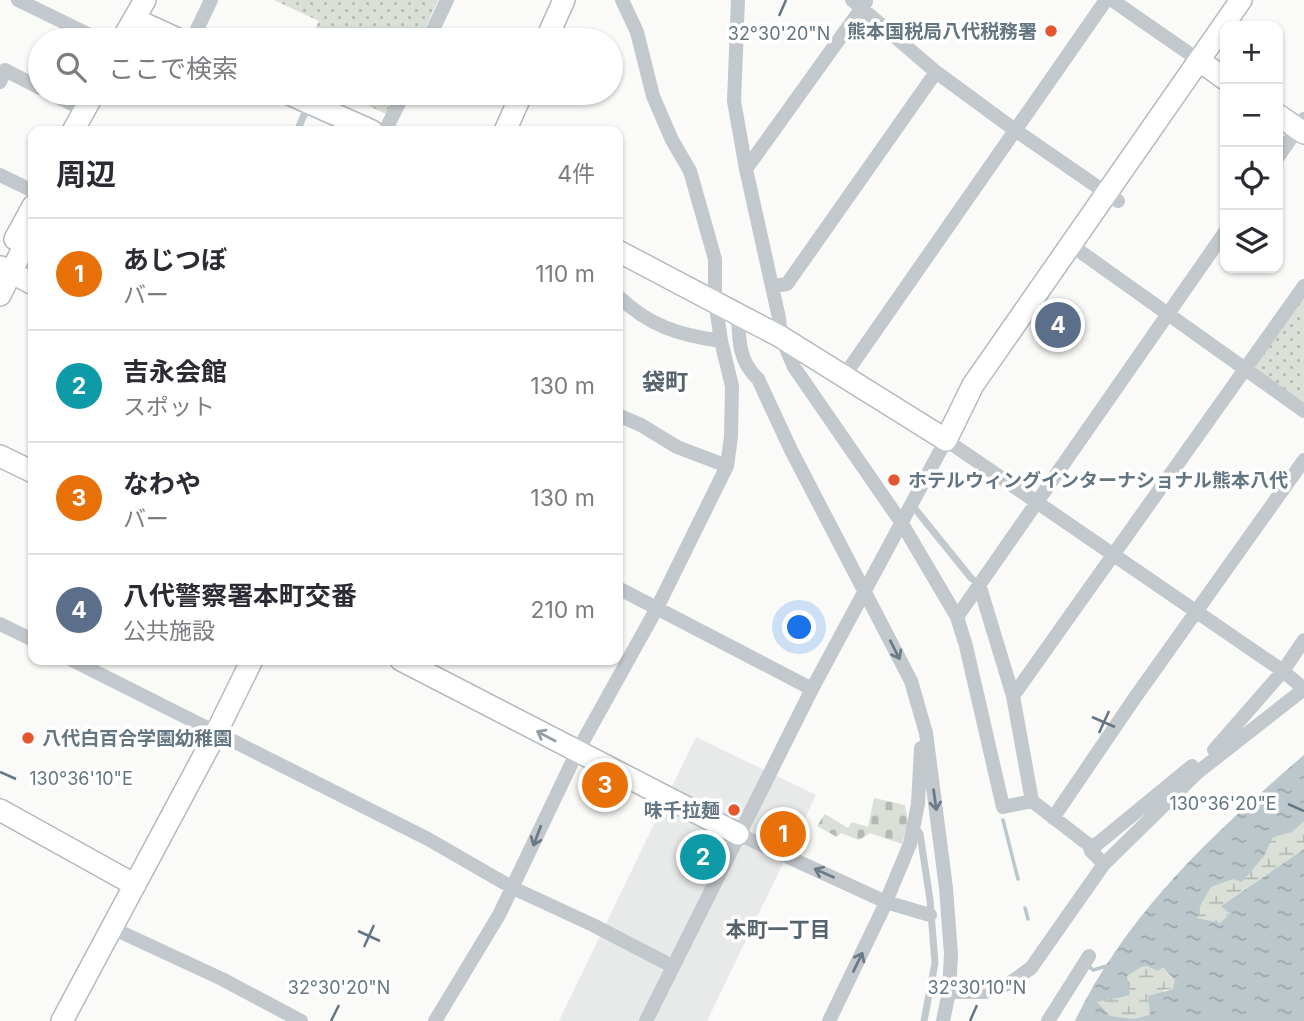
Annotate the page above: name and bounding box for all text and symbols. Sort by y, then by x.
place label: 熊本国税局八代税務署 [847,20,1037,43]
map controls [1220,21,1283,273]
button: + [1220,21,1283,84]
text: 32°30'20"N [728,23,830,44]
marker: 熊本国税局八代税務署 [1043,23,1059,39]
search box [28,28,623,105]
icon: search [52,48,90,86]
text: ここで検索 [108,53,238,84]
button: − [1220,84,1283,147]
button: locate [1220,147,1283,210]
text: 周辺 [56,156,116,192]
text: 4件 [557,160,595,188]
button: layers [1220,210,1283,273]
text: あじつぼ [123,244,227,275]
text: 1 [74,260,84,288]
text: 110 m [535,260,595,288]
text: バー [123,281,169,309]
pin: 4 [1035,299,1081,351]
text: 吉永会館 [123,356,227,387]
district label: 袋町 [642,368,688,396]
text: 2 [72,372,86,400]
text: 130 m [530,372,595,400]
text: スポット [123,393,215,421]
text: なわや [123,468,201,499]
place label: ホテルウィングインターナショナル熊本八代 [908,469,1288,492]
marker: ホテルウィングインターナショナル熊本八代 [886,472,902,488]
text: 3 [72,484,86,512]
text: 130 m [530,484,595,512]
text: バー [123,505,169,533]
text: 八代警察署本町交番 [123,580,357,611]
text: 4 [71,596,87,624]
text: 210 m [530,596,595,624]
your location [782,610,816,644]
text: 公共施設 [123,617,215,645]
one-way arrow [889,639,903,660]
place label: 八代白百合学園幼稚園 [42,727,232,750]
one-way arrow [537,729,557,743]
marker: 八代白百合学園幼稚園 [20,730,36,746]
pin: 3 [582,759,628,811]
text: 130°36'10"E [29,768,133,789]
one-way arrow [929,789,942,811]
text: 130°36'20"E [1169,793,1277,814]
place label: 味千拉麺 [644,799,720,822]
marker: 味千拉麺 [726,802,742,818]
pin: 1 [760,808,806,860]
one-way arrow [529,824,542,846]
pin: 2 [680,831,726,883]
one-way arrow [814,866,835,879]
district label: 本町一丁目 [726,917,831,942]
one-way arrow [851,952,865,973]
text: 32°30'20"N [288,977,390,998]
text: 32°30'10"N [928,977,1026,998]

